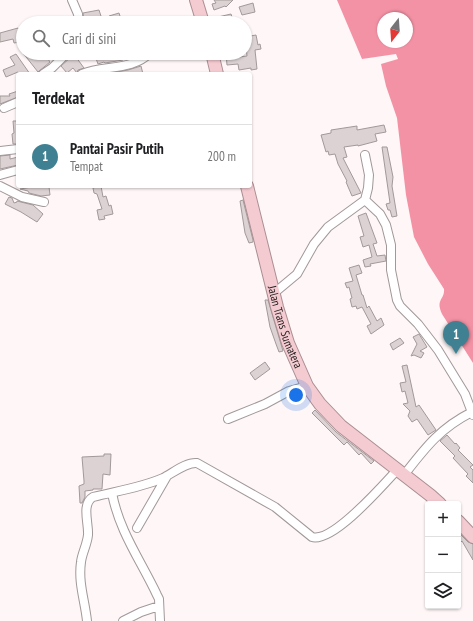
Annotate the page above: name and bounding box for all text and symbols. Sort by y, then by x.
north arrow [377,12,413,48]
search box [16,16,252,60]
icon: search [30,27,52,49]
text: Cari di sini [62,29,116,48]
text: Terdekat [32,87,84,109]
text: Pantai Pasir Putih [70,139,164,158]
text: 1 [42,148,48,165]
text: 200 m [207,148,236,165]
text: Tempat [70,158,103,175]
street label: Jalan Trans Sumatera [265,283,306,371]
pin: 1 [443,321,469,354]
your location [286,385,306,405]
map controls [425,501,461,609]
button: + [425,501,461,537]
button: − [425,537,461,573]
button: layers [425,573,461,609]

